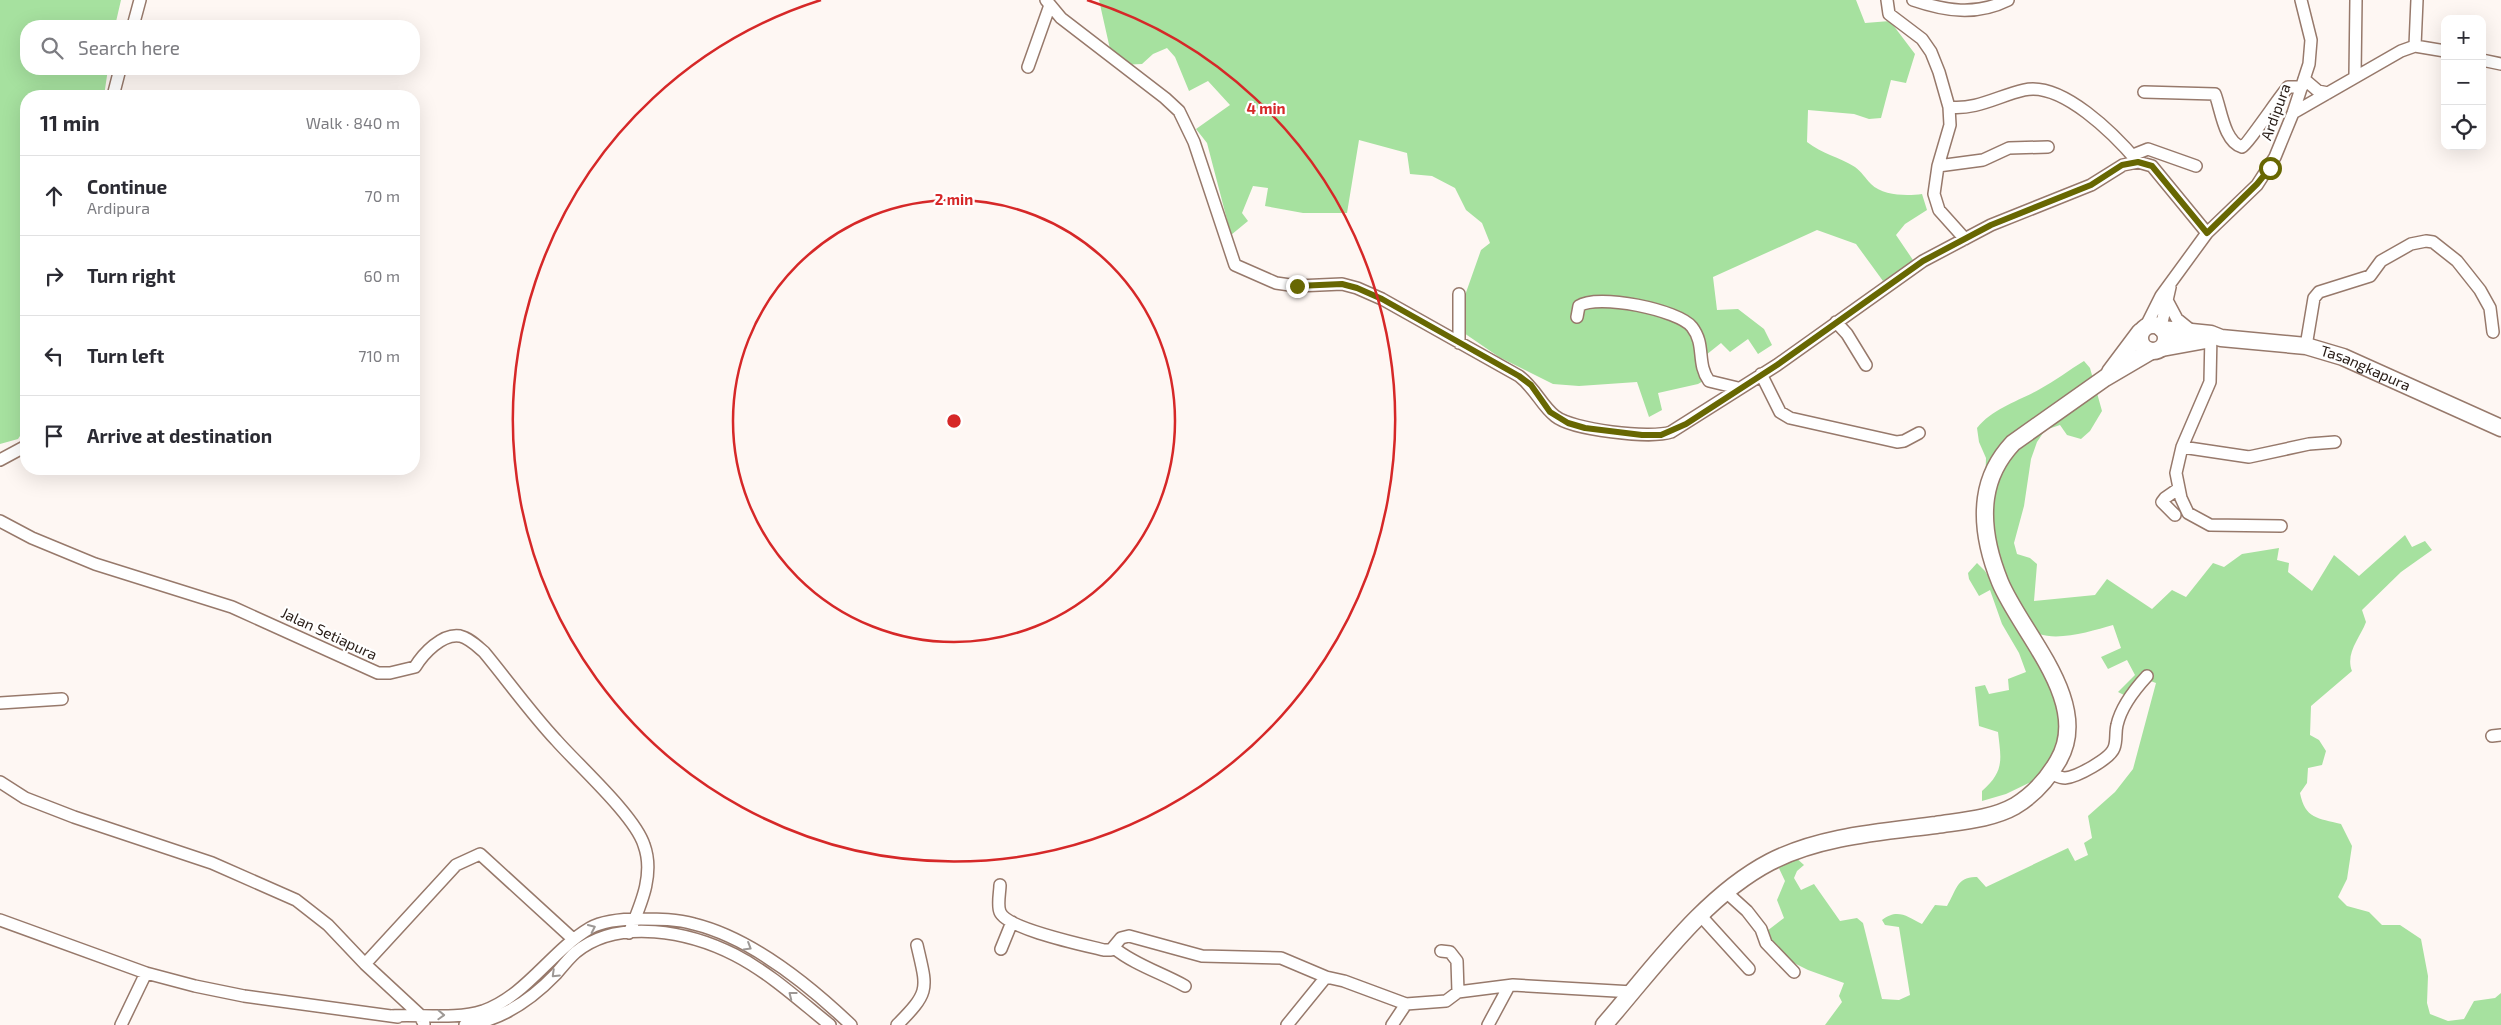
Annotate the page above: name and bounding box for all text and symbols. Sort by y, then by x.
map controls [2441,15,2486,150]
button: + [2441,15,2486,60]
search box [20,20,420,75]
icon: search [38,34,66,62]
text: Search here [78,36,180,59]
button: − [2441,60,2486,105]
street label: Ardipura [2257,81,2294,142]
text: 4 min [1246,99,1286,117]
button: locate [2441,105,2486,150]
text: 11 min [40,110,100,135]
text: Walk · 840 m [306,113,400,132]
route start [2259,157,2282,180]
text: Continue [87,175,167,198]
icon: ahead [40,182,68,210]
text: 70 m [365,186,400,205]
text: 2 min [935,190,973,208]
text: Ardipura [87,198,150,217]
icon: right [40,262,68,290]
text: Turn right [87,264,175,287]
text: 60 m [364,266,400,285]
route end [1286,275,1309,298]
street label: Tasangkapura [2319,341,2414,394]
icon: left [40,342,68,370]
text: Turn left [87,344,164,367]
text: 710 m [358,346,400,365]
centre of rings [945,412,963,430]
icon: arrive [40,422,68,450]
text: Arrive at destination [87,424,272,447]
street label: Jalan Setiapura [279,603,380,663]
one-way arrow [587,924,596,935]
one-way arrow [742,941,751,951]
one-way arrow [551,969,560,978]
one-way arrow [789,992,798,1000]
one-way arrow [437,1009,445,1020]

